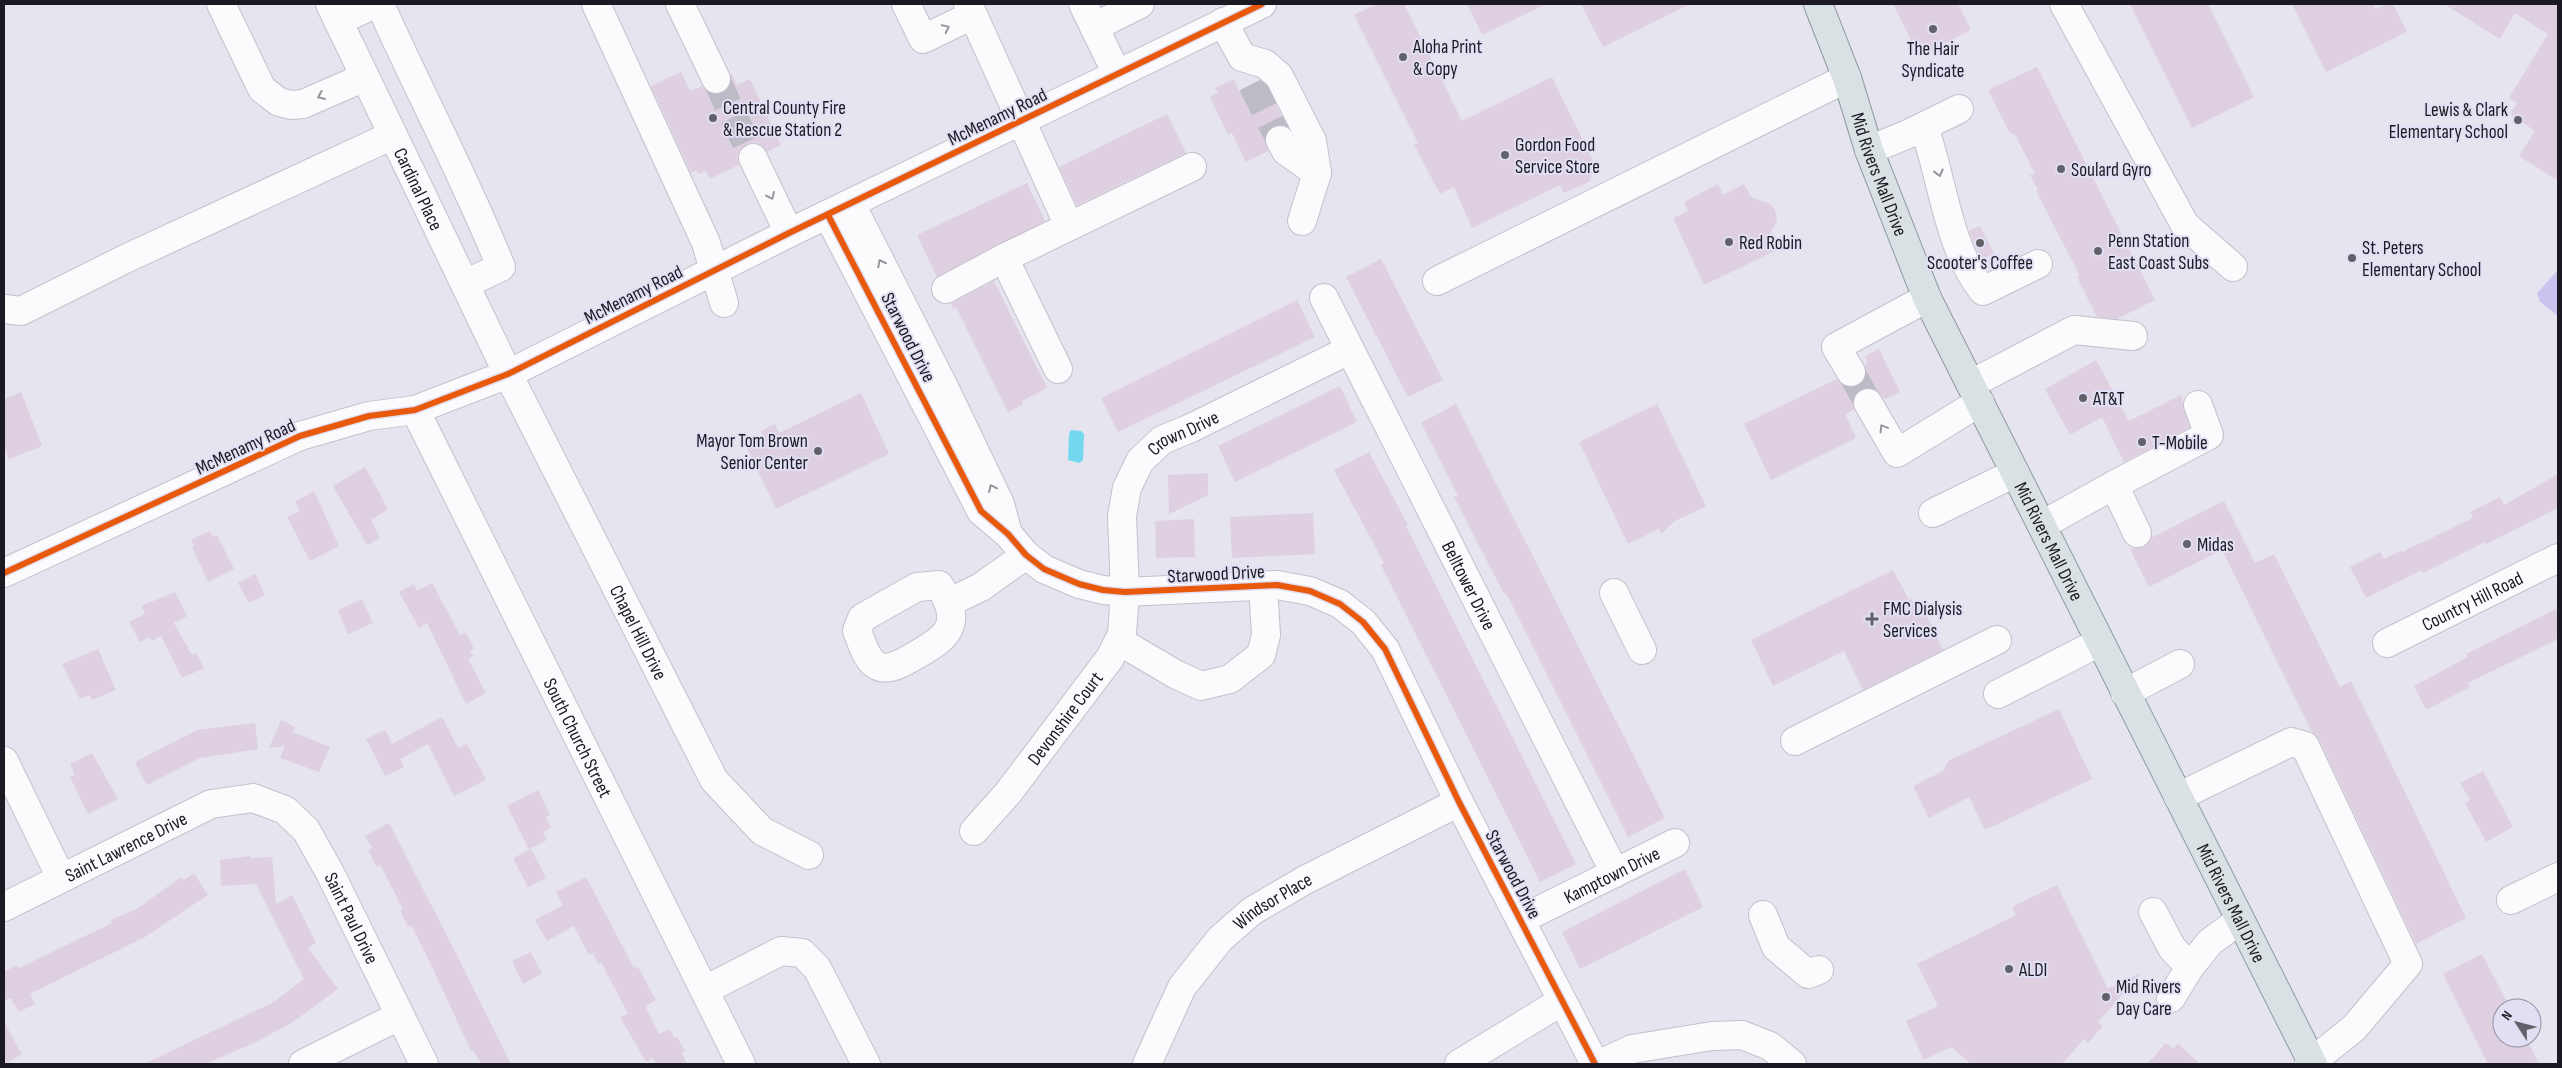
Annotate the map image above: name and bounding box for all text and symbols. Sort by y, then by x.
marker: The Hair Syndicate [1927,23,1939,35]
one-way arrow [941,24,950,34]
place label: Aloha Print & Copy [1412,36,1483,81]
place label: The Hair Syndicate [1902,38,1964,83]
marker: Aloha Print & Copy [1397,51,1409,63]
street label: McMenamy Road [944,83,1051,151]
one-way arrow [317,90,326,101]
place label: Central County Fire & Rescue Station 2 [723,97,846,142]
place label: Lewis & Clark Elementary School [2389,99,2509,144]
street label: Mid Rivers Mall Drive [1845,110,1912,240]
marker: Central County Fire & Rescue Station 2 [707,112,719,124]
marker: Lewis & Clark Elementary School [2512,114,2524,126]
place label: Gordon Food Service Store [1515,134,1600,179]
street label: Cardinal Place [388,144,447,234]
marker: Gordon Food Service Store [1499,149,1511,161]
place label: Soulard Gyro [2071,159,2151,182]
marker: Soulard Gyro [2055,163,2067,175]
one-way arrow [1933,169,1944,178]
one-way arrow [765,191,776,200]
place label: Penn Station East Coast Subs [2108,230,2209,275]
place label: Red Robin [1739,232,1802,255]
marker: Red Robin [1723,236,1735,248]
marker: Scooter's Coffee [1974,237,1986,249]
place label: St. Peters Elementary School [2362,237,2481,282]
marker: Penn Station East Coast Subs [2092,245,2104,257]
place label: Scooter's Coffee [1927,252,2033,275]
marker: St. Peters Elementary School [2346,252,2358,264]
one-way arrow [877,260,887,269]
street label: McMenamy Road [581,261,687,330]
street label: Starwood Drive [875,289,940,386]
place label: AT&T [2092,388,2125,411]
marker: AT&T [2077,392,2089,404]
street label: Crown Drive [1143,406,1223,461]
street label: McMenamy Road [192,414,299,480]
one-way arrow [1879,424,1889,433]
place label: Mayor Tom Brown Senior Center [696,430,809,475]
place label: T-Mobile [2152,432,2208,455]
marker: T-Mobile [2136,436,2148,448]
marker: Mayor Tom Brown Senior Center [812,445,824,457]
street label: Mid Rivers Mall Drive [2009,479,2088,605]
one-way arrow [988,484,998,493]
place label: Midas [2197,534,2234,557]
street label: Belltower Drive [1436,538,1500,634]
marker: Midas [2181,538,2193,550]
street label: Starwood Drive [1167,560,1265,589]
street label: Country Hill Road [2418,567,2527,637]
street label: Chapel Hill Drive [604,581,671,684]
place label: FMC Dialysis Services [1883,598,1962,643]
marker: FMC Dialysis Services [1865,612,1879,626]
street label: Devonshire Court [1023,668,1109,770]
street label: South Church Street [538,675,616,802]
street label: Saint Lawrence Drive [62,808,191,888]
street label: Starwood Drive [1480,826,1546,923]
street label: Mid Rivers Mall Drive [2191,840,2270,967]
street label: Kamptown Drive [1560,842,1664,909]
street label: Windsor Place [1229,868,1316,935]
street label: Saint Paul Drive [319,869,383,968]
place label: ALDI [2018,959,2047,982]
marker: ALDI [2003,963,2015,975]
place label: Mid Rivers Day Care [2116,976,2181,1021]
marker: Mid Rivers Day Care [2100,991,2112,1003]
north arrow [2492,998,2542,1048]
text: N [2498,1008,2516,1024]

